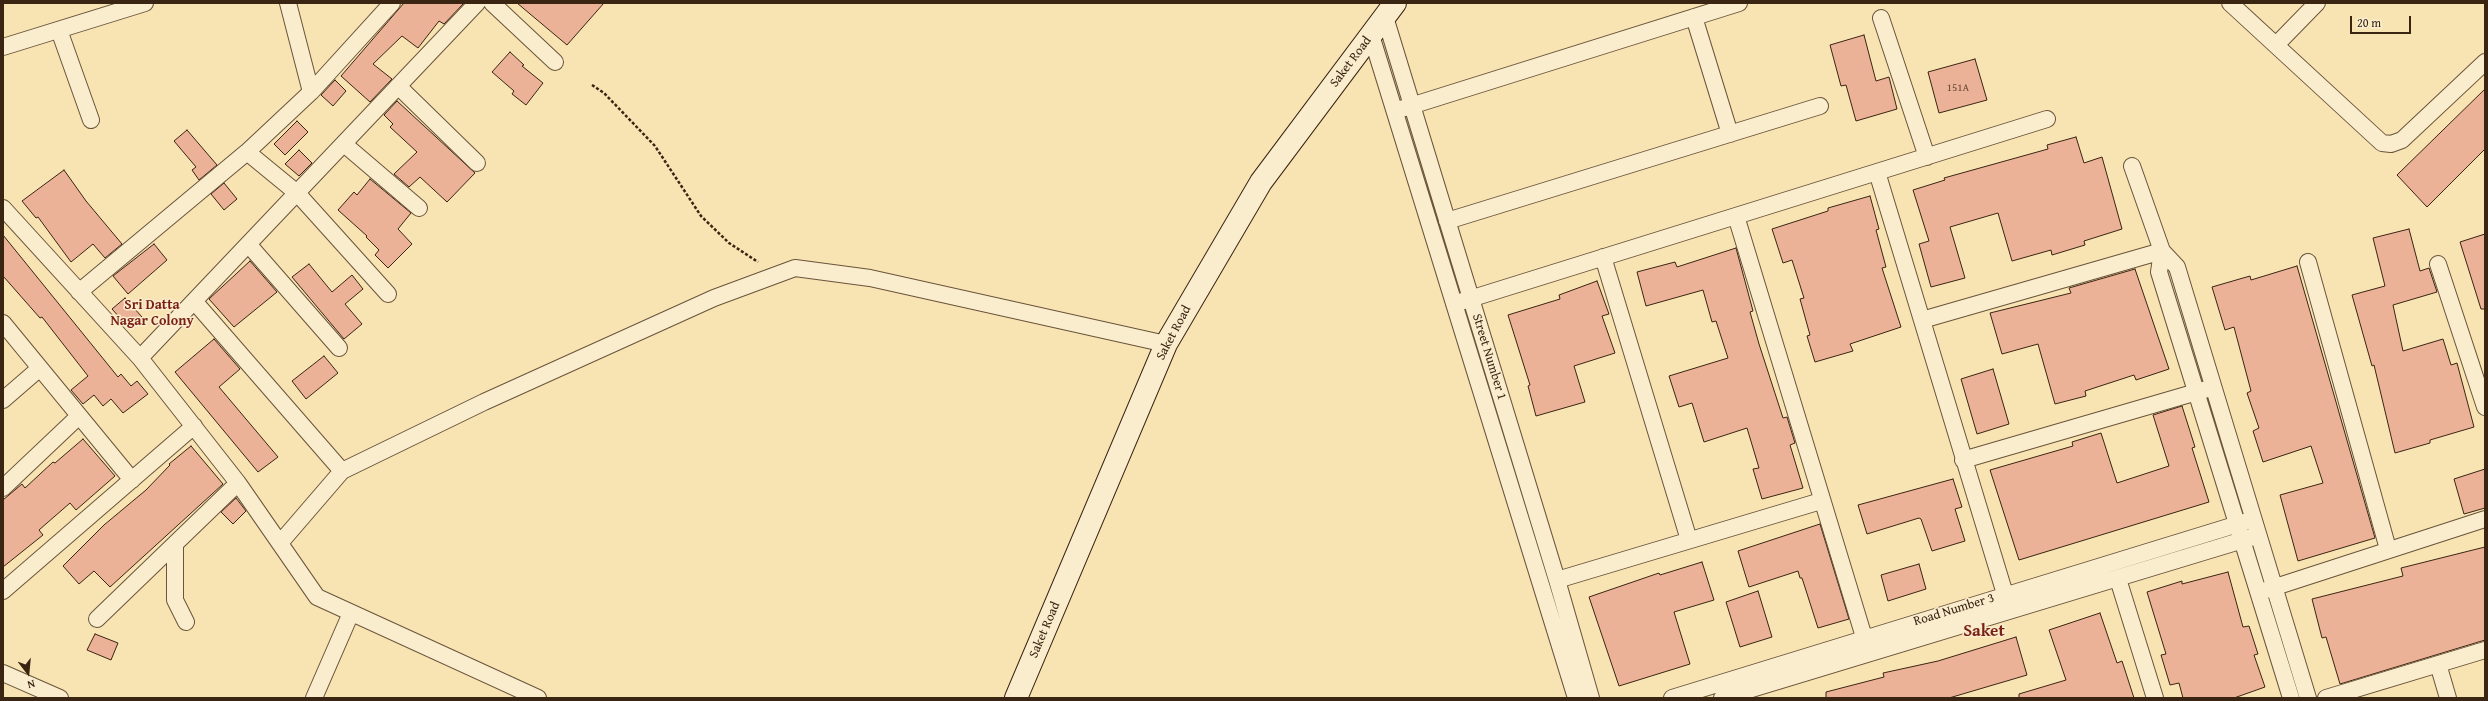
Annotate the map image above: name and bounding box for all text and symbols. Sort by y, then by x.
scale bar [2352,8,2413,34]
text: 20 m [2357,14,2381,31]
street label: Saket Road [1327,34,1375,90]
house number: 151A [1947,81,1969,95]
district label: Sri Datta Nagar Colony [110,297,194,330]
street label: Saket Road [1153,303,1195,363]
street label: Street Number 1 [1468,312,1510,402]
street label: Road Number 3 [1912,590,1996,630]
street label: Saket Road [1026,600,1064,660]
district label: Saket [1963,622,2005,642]
north arrow [8,653,48,693]
text: N [26,676,37,693]

